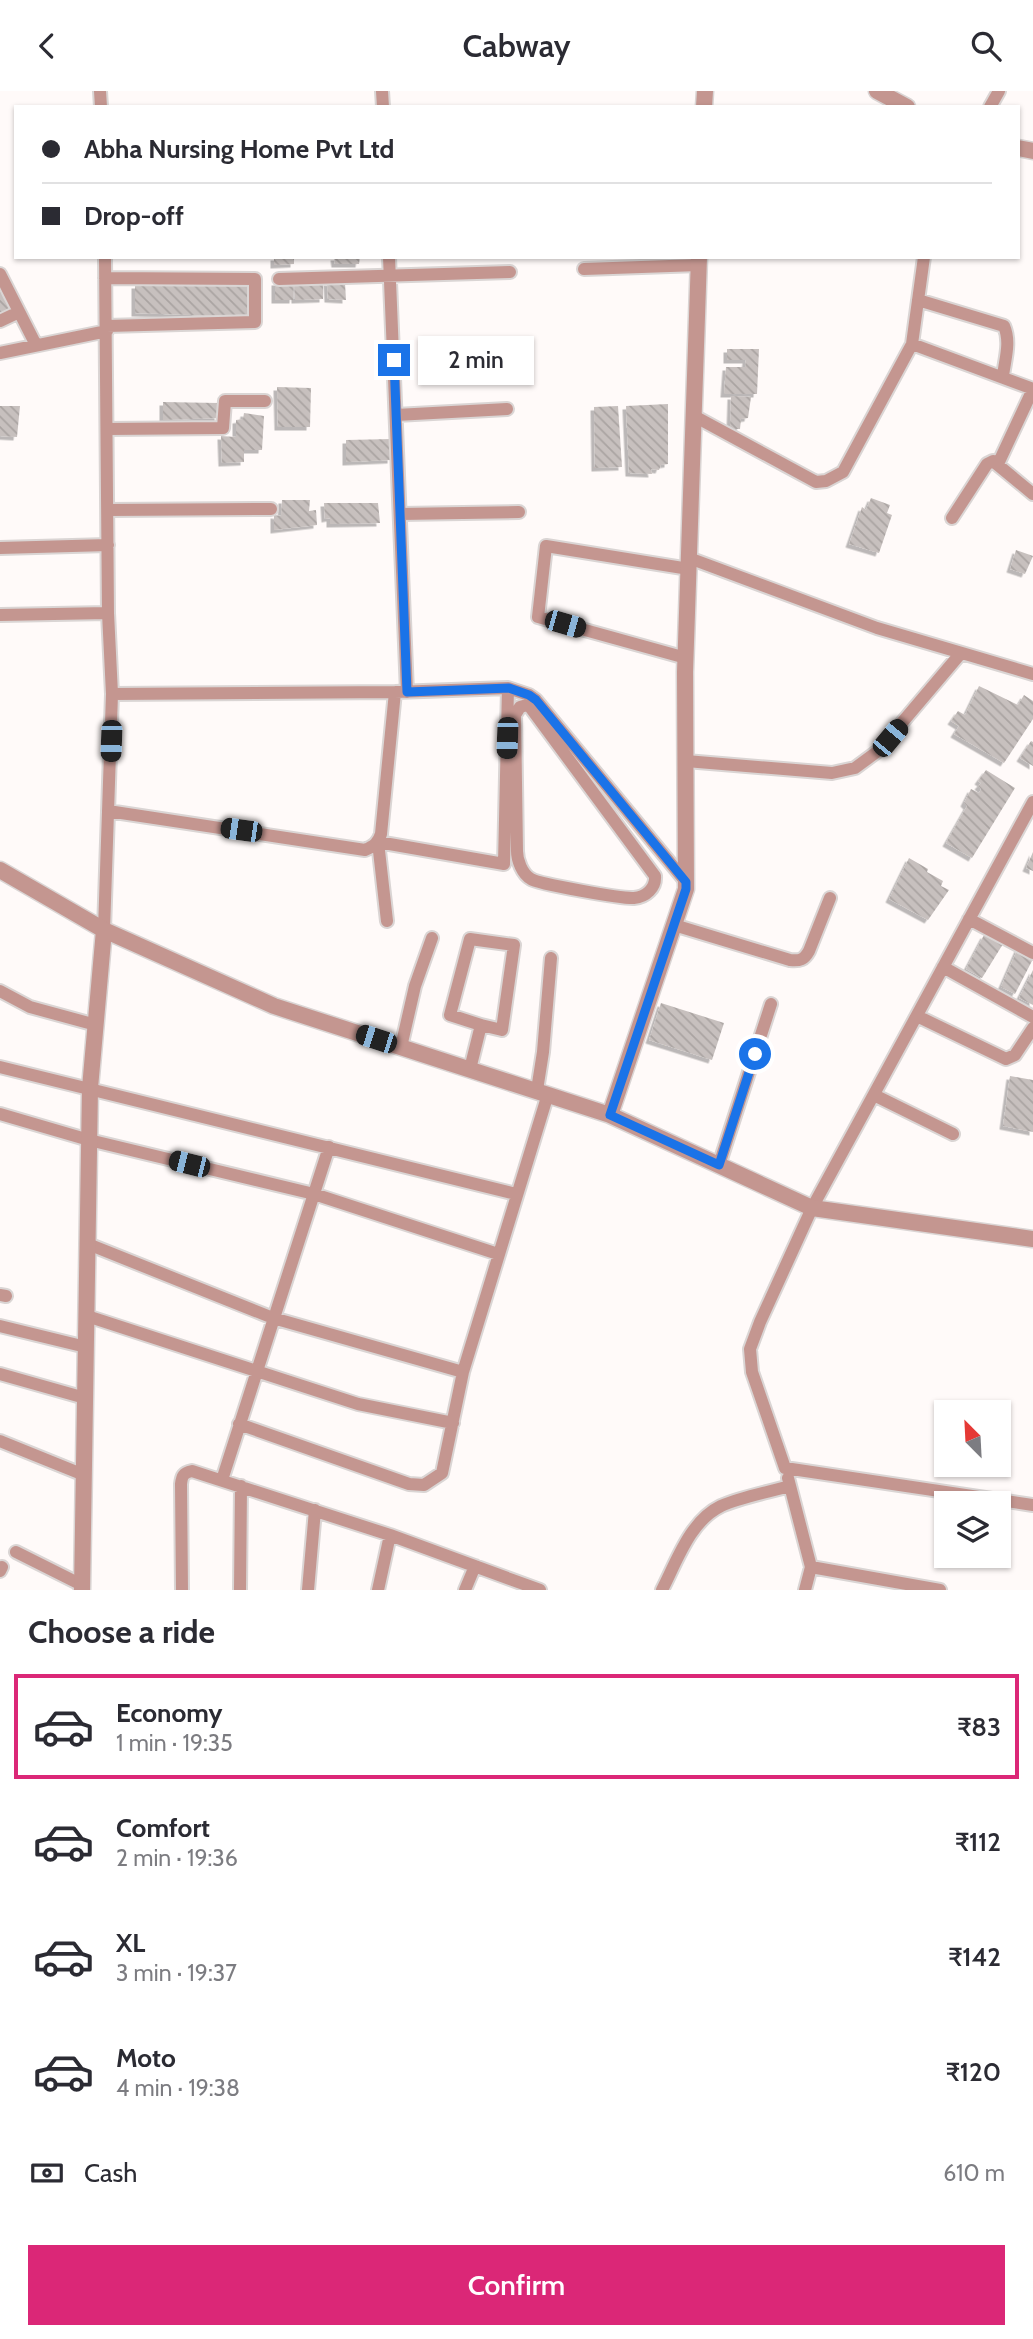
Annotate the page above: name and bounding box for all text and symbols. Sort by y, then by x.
text: Cabway [462,26,571,65]
icon: back [28,27,66,65]
icon: search [967,27,1005,65]
text: Abha Nursing Home Pvt Ltd [84,133,394,165]
text: Drop-off [84,200,184,232]
callout: 2 min [418,335,534,385]
route end [378,344,410,376]
text: 2 min [448,346,504,374]
car [542,608,589,640]
car [869,715,912,761]
car [496,717,519,759]
car [100,720,123,762]
car [219,817,264,843]
car [353,1023,400,1055]
route start [739,1038,771,1070]
car [167,1149,212,1179]
north arrow [934,1400,1012,1477]
map controls [934,1400,1011,1568]
button: layers [934,1491,1011,1568]
text: Choose a ride [28,1612,215,1651]
icon: car [32,1695,95,1758]
text: Economy [116,1697,222,1729]
text: ₹83 [957,1711,1001,1743]
text: 1 min · 19:35 [116,1729,233,1757]
icon: car [32,1810,95,1873]
text: Comfort [116,1812,210,1844]
text: ₹112 [955,1826,1001,1858]
text: 2 min · 19:36 [116,1844,238,1872]
icon: car [32,1925,95,1988]
text: XL [116,1927,145,1959]
text: ₹142 [948,1941,1001,1973]
text: 3 min · 19:37 [116,1959,237,1987]
icon: car [32,2040,95,2103]
text: Moto [116,2042,176,2074]
text: ₹120 [946,2056,1001,2088]
text: 4 min · 19:38 [116,2074,240,2102]
icon: cash [28,2154,66,2192]
text: Cash [84,2157,137,2189]
text: 610 m [943,2159,1005,2187]
button: Confirm [28,2245,1005,2325]

